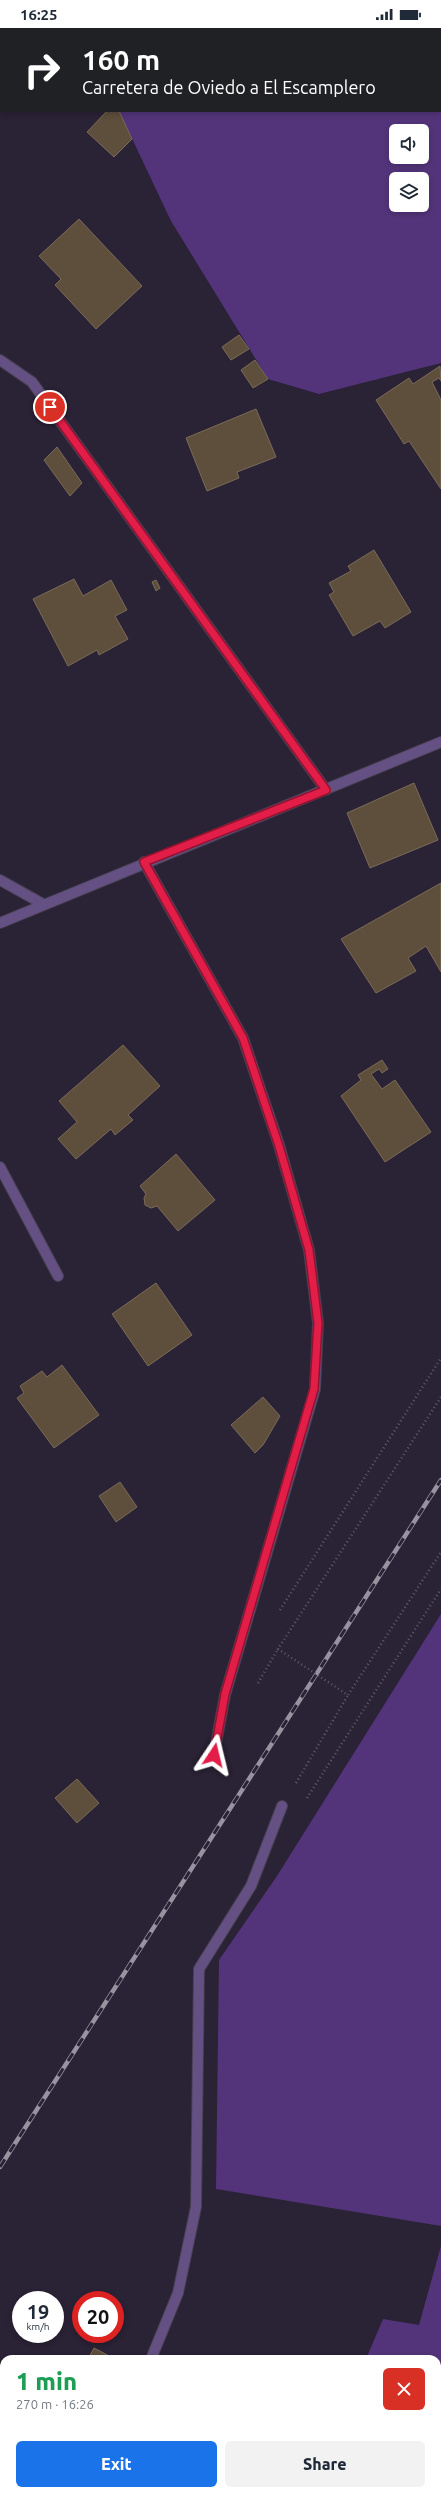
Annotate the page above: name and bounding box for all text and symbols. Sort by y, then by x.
text: 16:25 [20,6,58,23]
icon: right [16,44,68,96]
text: 160 m [82,44,160,75]
text: Carretera de Oviedo a El Escamplero [82,77,376,97]
map controls [389,124,429,212]
button: sound [389,124,429,164]
button: layers [389,172,429,212]
pin [33,390,67,424]
icon: arrive [39,396,61,418]
position arrow [193,1734,235,1776]
speed limit sign: 20 [72,2291,124,2343]
text: 19 [27,2300,49,2323]
text: km/h [26,2321,50,2332]
text: 1 min [16,2368,77,2395]
button: close [383,2368,425,2410]
text: 270 m · 16:26 [16,2397,94,2411]
button: Exit [16,2441,217,2487]
button: Share [225,2441,425,2487]

